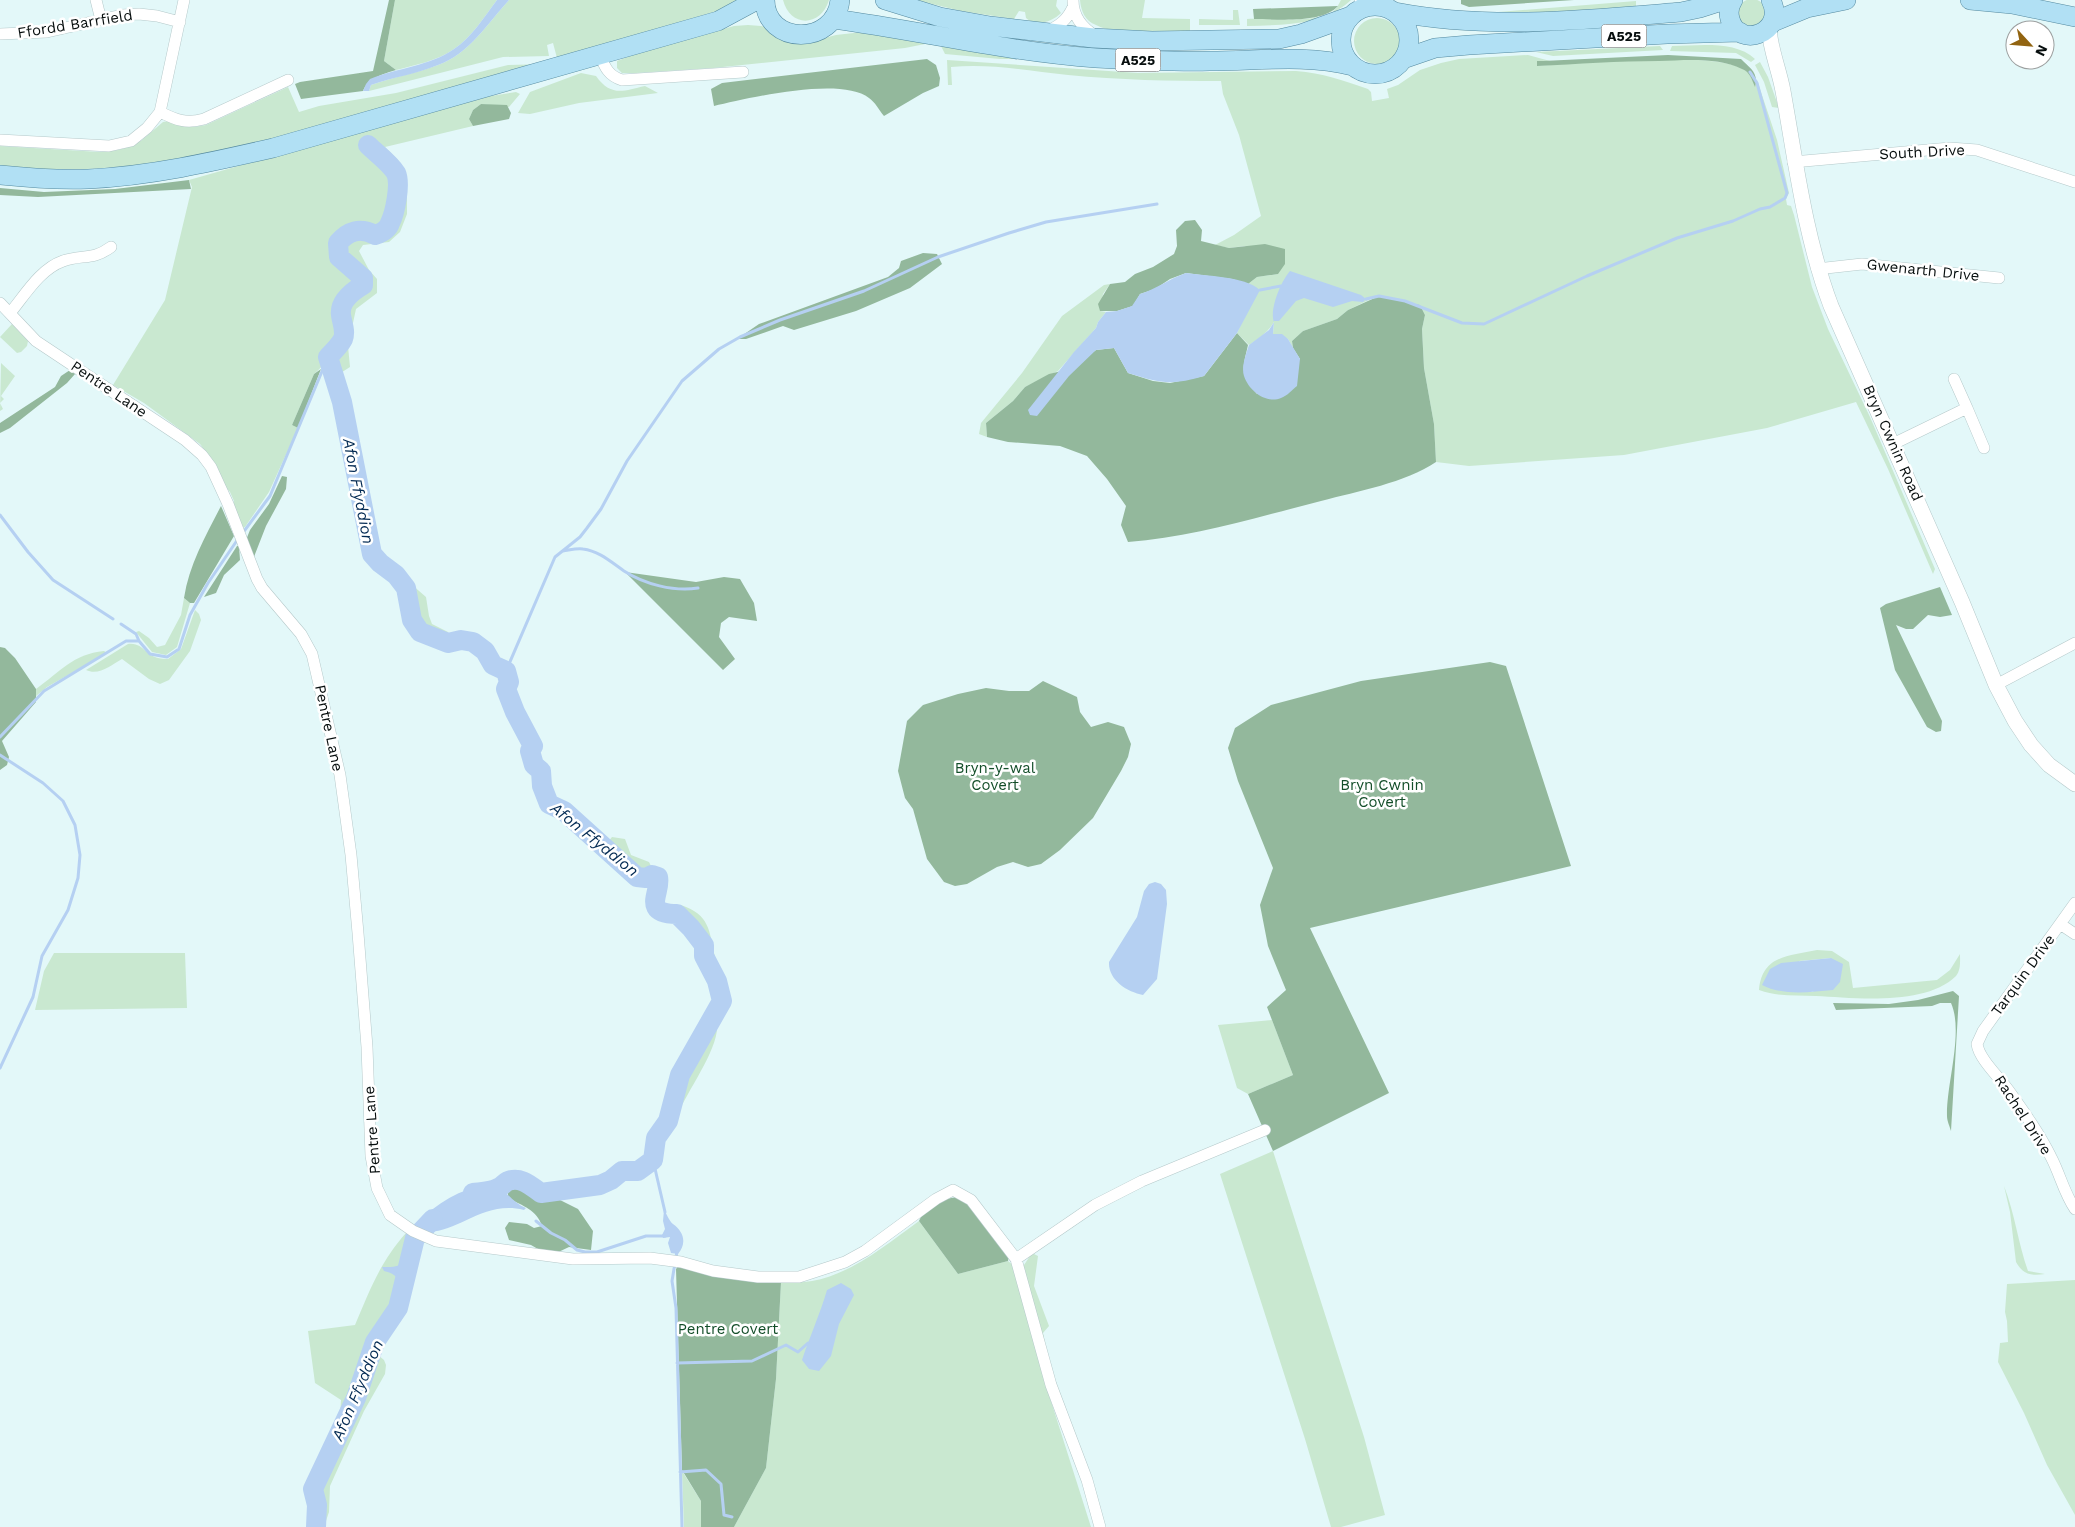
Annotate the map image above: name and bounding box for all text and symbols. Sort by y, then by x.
street label: Ffordd Barrfield [16,6,134,42]
north arrow [2005,20,2055,70]
road number: A525 [1602,24,1646,48]
text: N [2032,43,2051,59]
road number: A525 [1116,48,1160,72]
street label: South Drive [1879,141,1965,163]
street label: Gwenarth Drive [1866,255,1980,285]
street label: Pentre Lane [67,357,151,421]
street label: Bryn Cwnin Road [1859,382,1927,504]
water label: Afon Ffyddion [339,436,378,546]
street label: Pentre Lane [311,683,347,773]
park label: Bryn-y-wal Covert [955,759,1036,794]
park label: Bryn Cwnin Covert [1340,776,1424,811]
water label: Afon Ffyddion [546,798,642,881]
street label: Tarquin Drive [1987,931,2059,1019]
street label: Rachel Drive [1991,1072,2055,1158]
street label: Pentre Lane [360,1085,384,1175]
park label: Pentre Covert [678,1320,779,1338]
water label: Afon Ffyddion [327,1337,387,1444]

